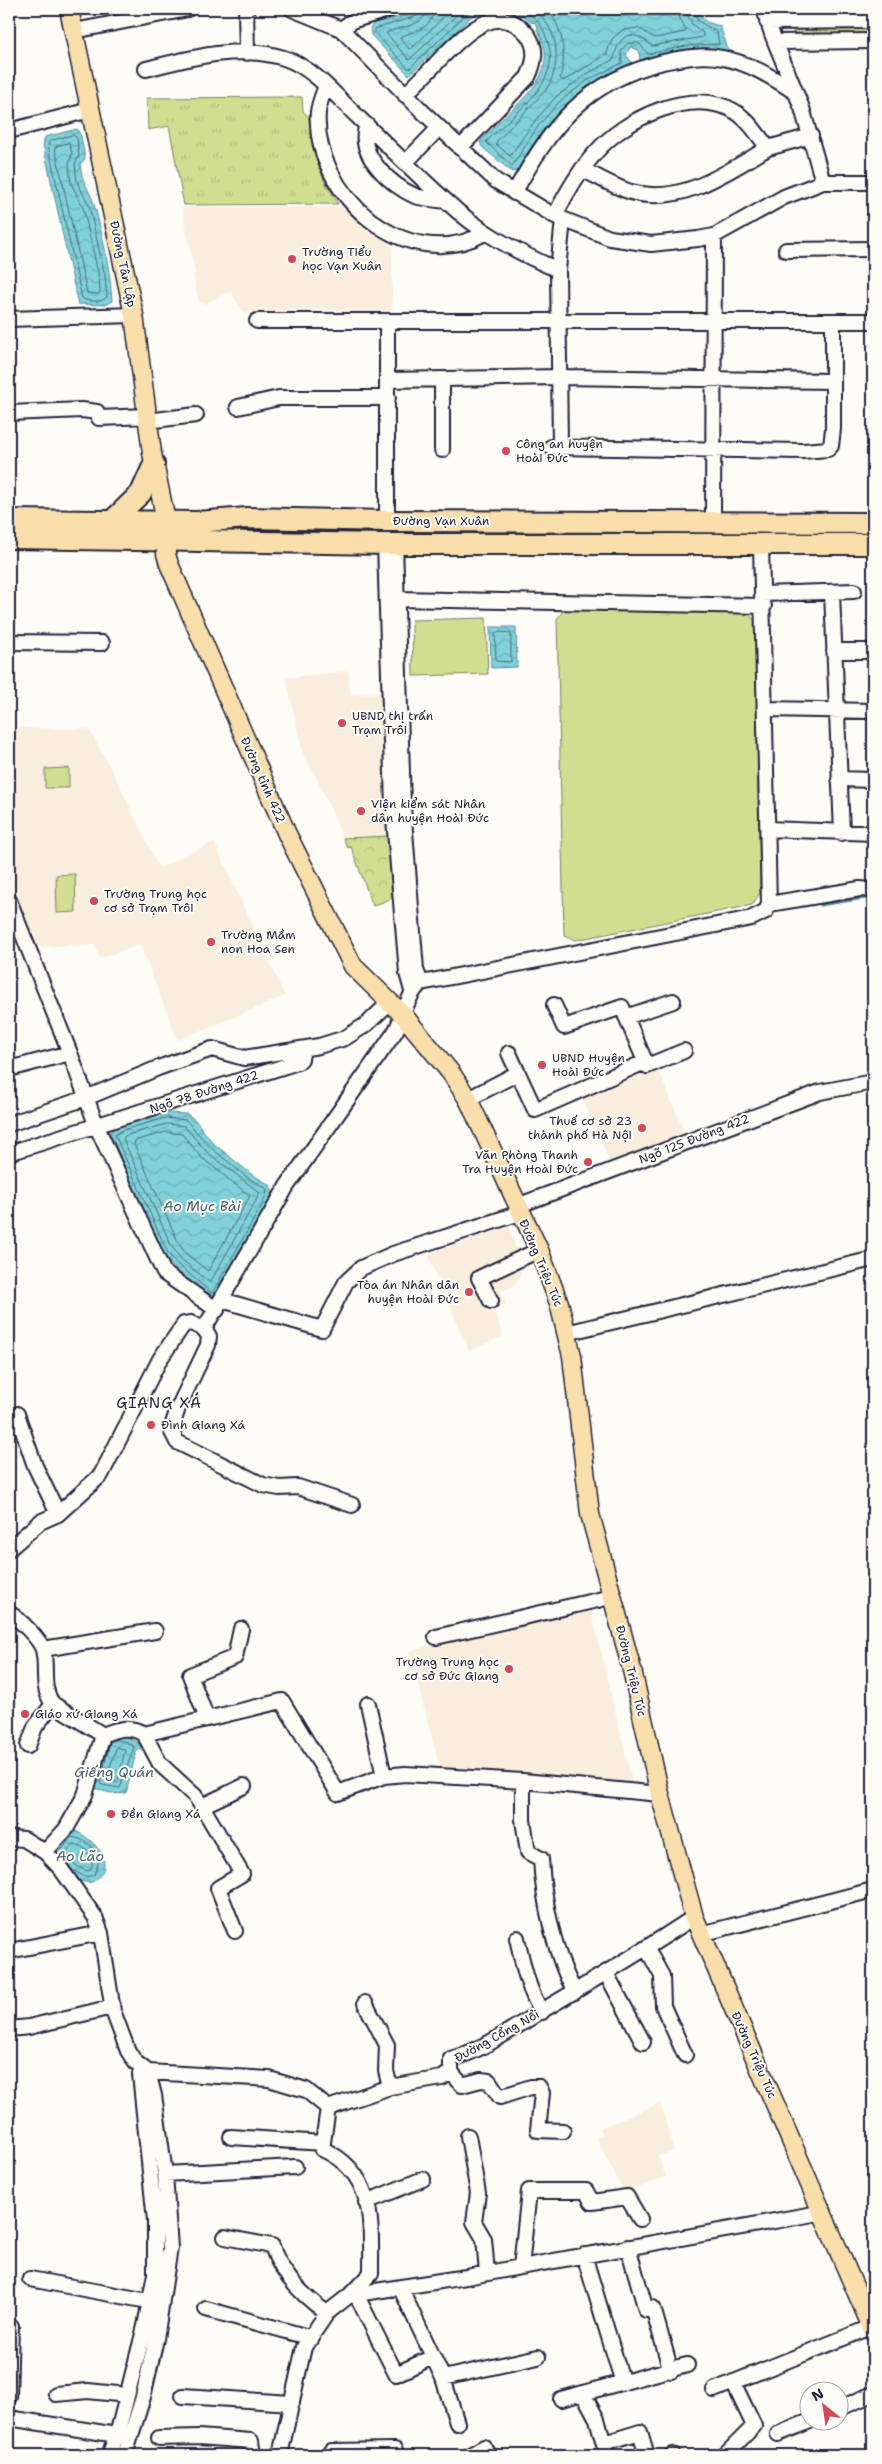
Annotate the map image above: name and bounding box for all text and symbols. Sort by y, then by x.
street label: Đường Tân Lập [106,219,140,309]
place label: Trường Tiểu học Vạn Xuân [302,244,382,274]
marker: Trường Tiểu học Vạn Xuân [286,253,298,265]
place label: Công an huyện Hoài Đức [516,436,603,466]
marker: Công an huyện Hoài Đức [500,445,512,457]
street label: Đường Vạn Xuân [393,513,489,529]
place label: UBND thị trấn Trạm Trôi [352,708,433,738]
marker: UBND thị trấn Trạm Trôi [336,717,348,729]
street label: Đường tỉnh 422 [237,734,289,826]
place label: Viện kiểm sát Nhân dân huyện Hoài Đức [371,796,489,826]
marker: Viện kiểm sát Nhân dân huyện Hoài Đức [355,805,367,817]
place label: Trường Trung học cơ sở Trạm Trôi [104,886,207,916]
marker: Trường Trung học cơ sở Trạm Trôi [88,895,100,907]
place label: Trường Mầm non Hoa Sen [221,927,296,957]
marker: Trường Mầm non Hoa Sen [205,936,217,948]
place label: UBND Huyện Hoài Đức [552,1050,625,1080]
marker: UBND Huyện Hoài Đức [536,1059,548,1071]
street label: Ngõ 78 Đường 422 [148,1067,260,1117]
street label: Ngõ 125 Đường 422 [636,1111,752,1167]
place label: Thuế cơ sở 23 thành phố Hà Nội [528,1113,632,1143]
marker: Thuế cơ sở 23 thành phố Hà Nội [636,1122,648,1134]
place label: Văn Phòng Thanh Tra Huyện Hoài Đức [462,1147,578,1177]
marker: Văn Phòng Thanh Tra Huyện Hoài Đức [582,1156,594,1168]
water label: Ao Mục Bài [163,1197,242,1215]
street label: Đường Triệu Túc [515,1217,567,1309]
place label: Tòa án Nhân dân huyện Hoài Đức [357,1277,459,1307]
marker: Tòa án Nhân dân huyện Hoài Đức [463,1286,475,1298]
district label: GIANG XÁ [116,1392,202,1413]
place label: Đình Giang Xá [161,1417,245,1433]
marker: Đình Giang Xá [145,1419,157,1431]
street label: Đường Triệu Túc [612,1624,650,1718]
place label: Trường Trung học cơ sở Đức Giang [396,1654,499,1684]
marker: Trường Trung học cơ sở Đức Giang [503,1663,515,1675]
place label: Giáo xứ Giang Xá [35,1706,138,1722]
marker: Giáo xứ Giang Xá [19,1708,31,1720]
water label: Giếng Quán [74,1763,154,1781]
place label: Đền Giang Xá [121,1806,201,1822]
marker: Đền Giang Xá [105,1808,117,1820]
water label: Ao Lão [56,1847,104,1865]
street label: Đường Cổng Nổi [452,2006,542,2066]
street label: Đường Triệu Túc [728,2009,780,2101]
north arrow [800,2382,850,2432]
text: N [808,2384,827,2405]

